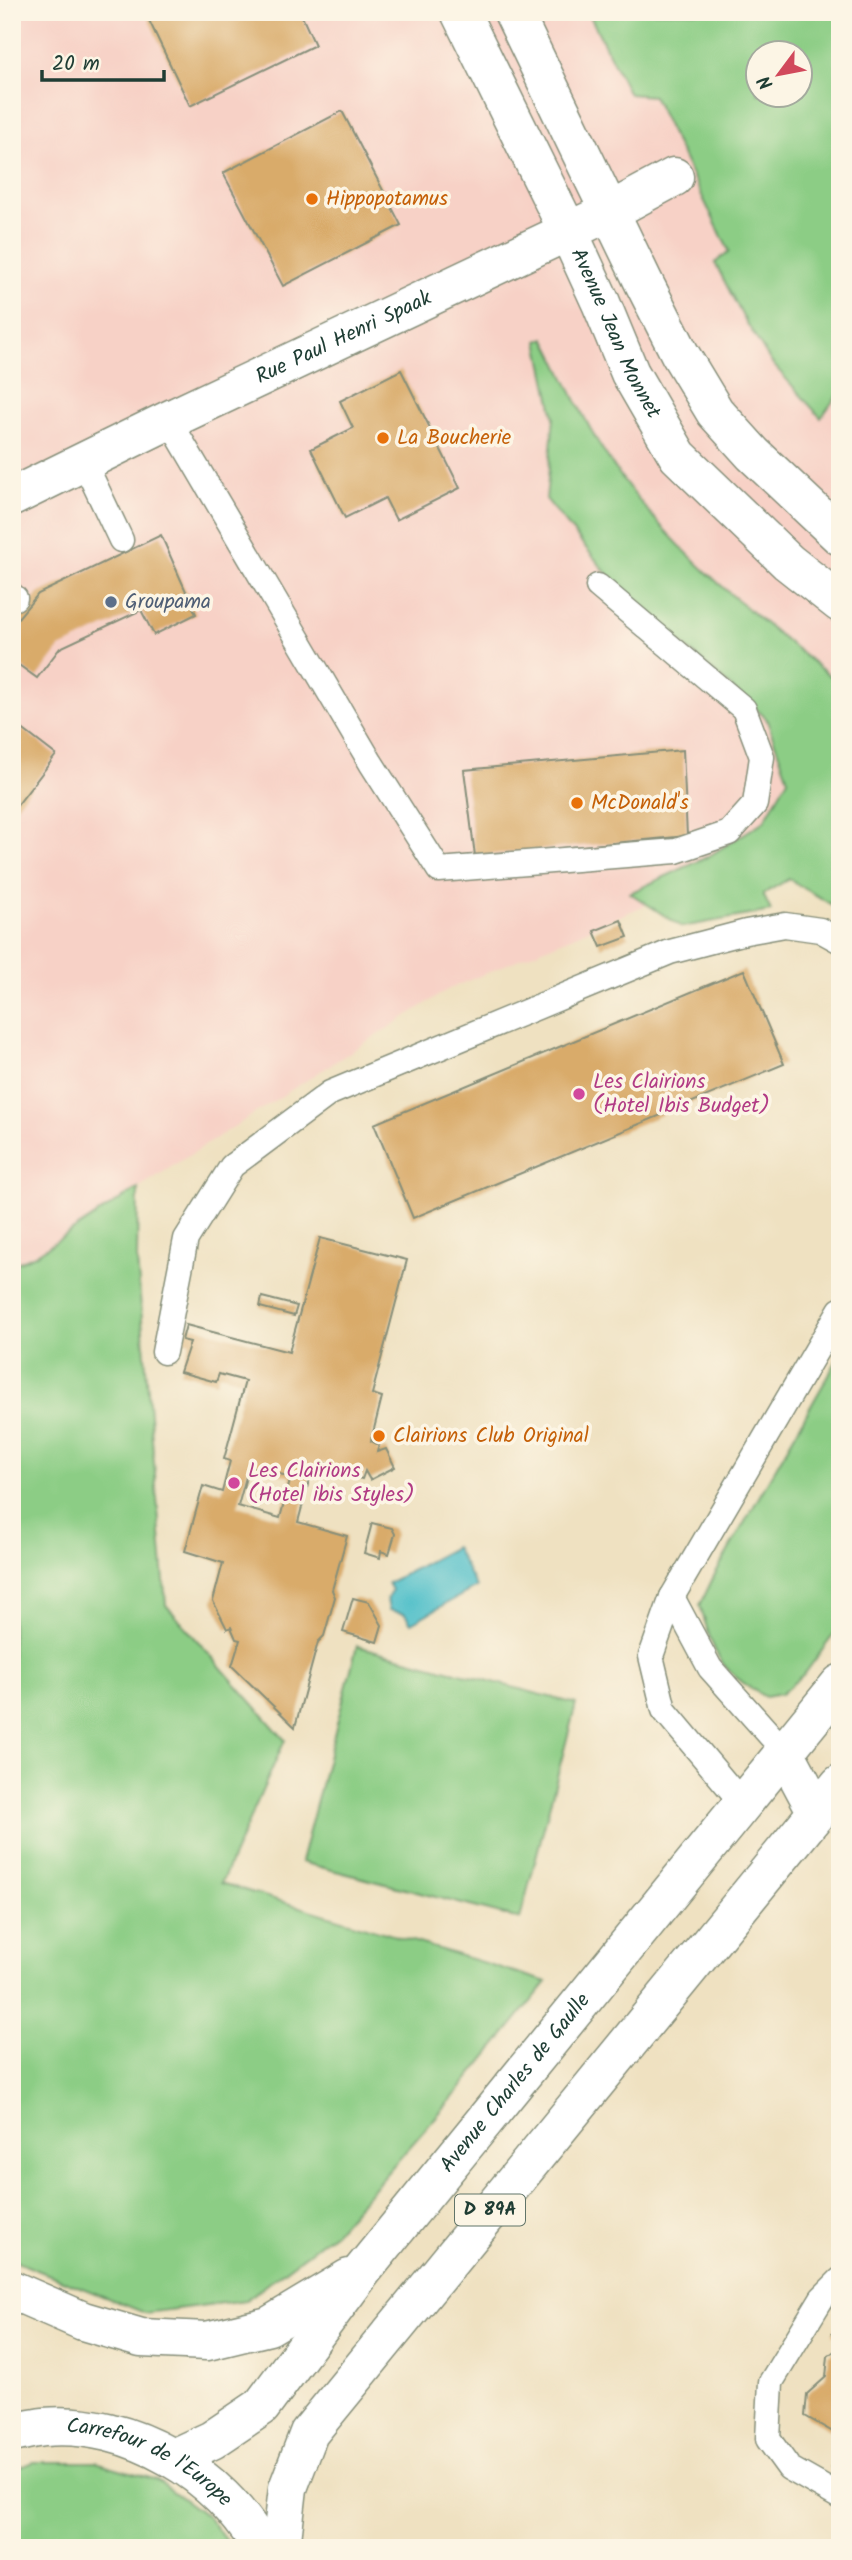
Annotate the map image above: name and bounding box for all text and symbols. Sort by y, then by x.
scale bar [42,38,164,82]
north arrow [744,38,814,108]
text: 20 m [52,48,100,81]
text: N [750,69,782,95]
place label: Hippopotamus [326,183,448,216]
marker: Hippopotamus [304,191,320,207]
street label: Avenue Jean Monnet [561,243,670,426]
street label: Rue Paul Henri Spaak [250,282,437,393]
place label: La Boucherie [397,422,512,455]
marker: La Boucherie [375,430,391,446]
place label: Groupama [125,586,211,619]
marker: Groupama [103,594,119,610]
place label: McDonald's [591,787,689,820]
marker: McDonald's [569,795,585,811]
place label: Les Clairions (Hotel Ibis Budget) [593,1066,770,1123]
marker: Les Clairions (Hotel Ibis Budget) [571,1086,587,1102]
place label: Clairions Club Original [393,1420,589,1453]
marker: Clairions Club Original [371,1428,387,1444]
place label: Les Clairions (Hotel ibis Styles) [248,1455,415,1512]
marker: Les Clairions (Hotel ibis Styles) [226,1475,242,1491]
street label: Avenue Charles de Gaulle [432,1985,599,2180]
road number: D 89A [455,2194,525,2226]
street label: Carrefour de l'Europe [66,2410,241,2515]

